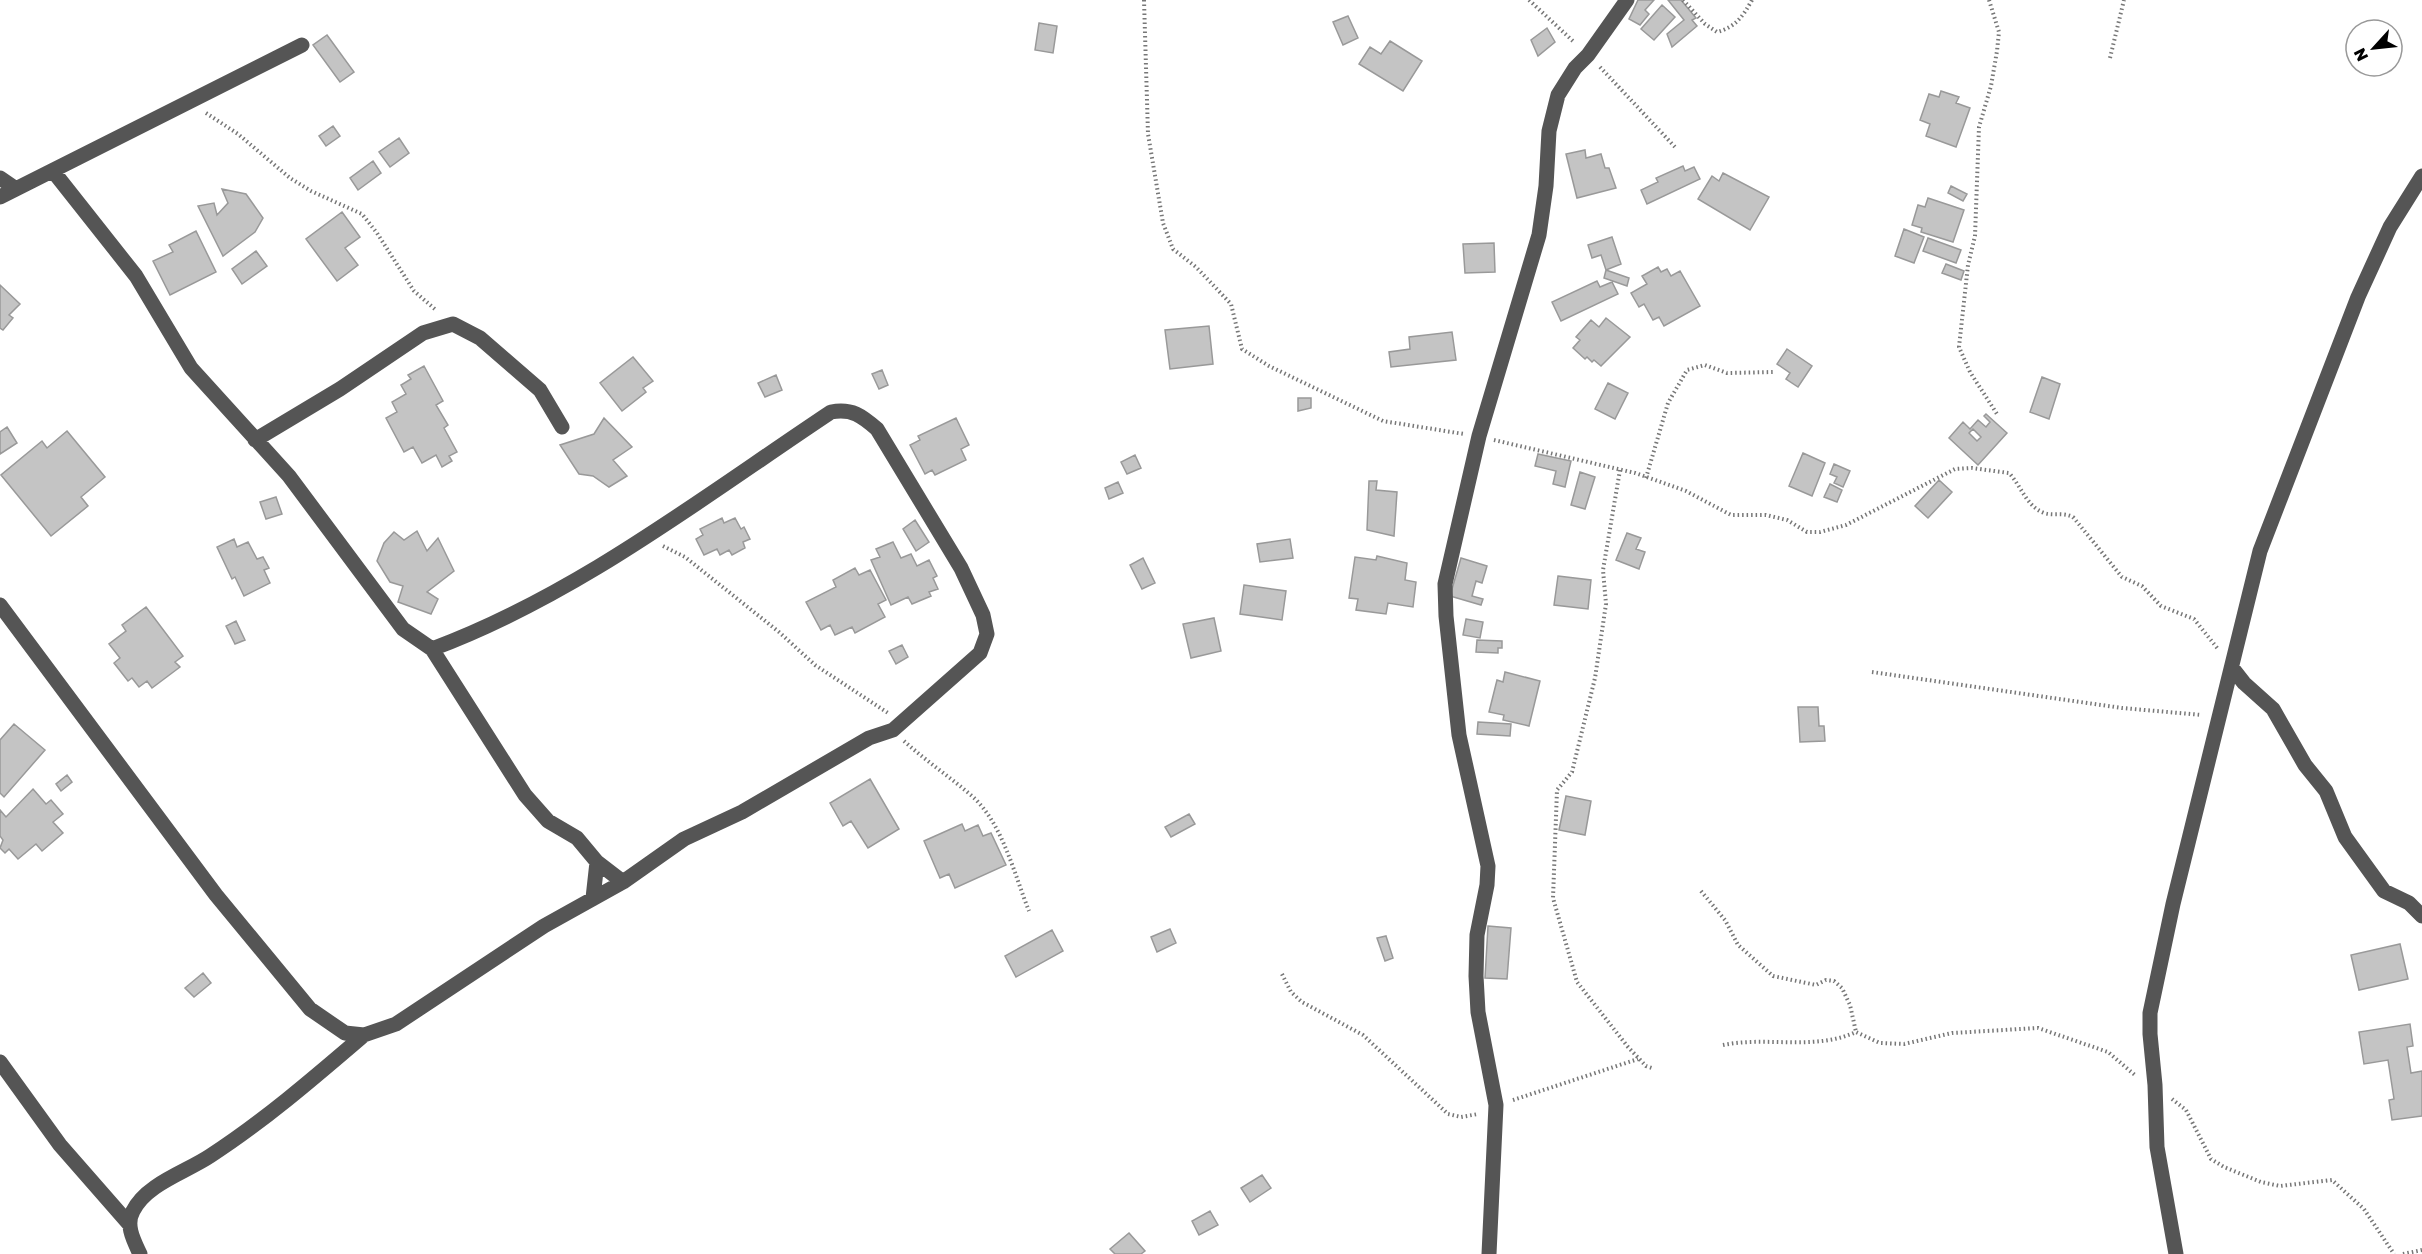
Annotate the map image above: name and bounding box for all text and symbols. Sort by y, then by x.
north arrow [2344,18,2404,78]
text: N [2349,45,2372,65]

